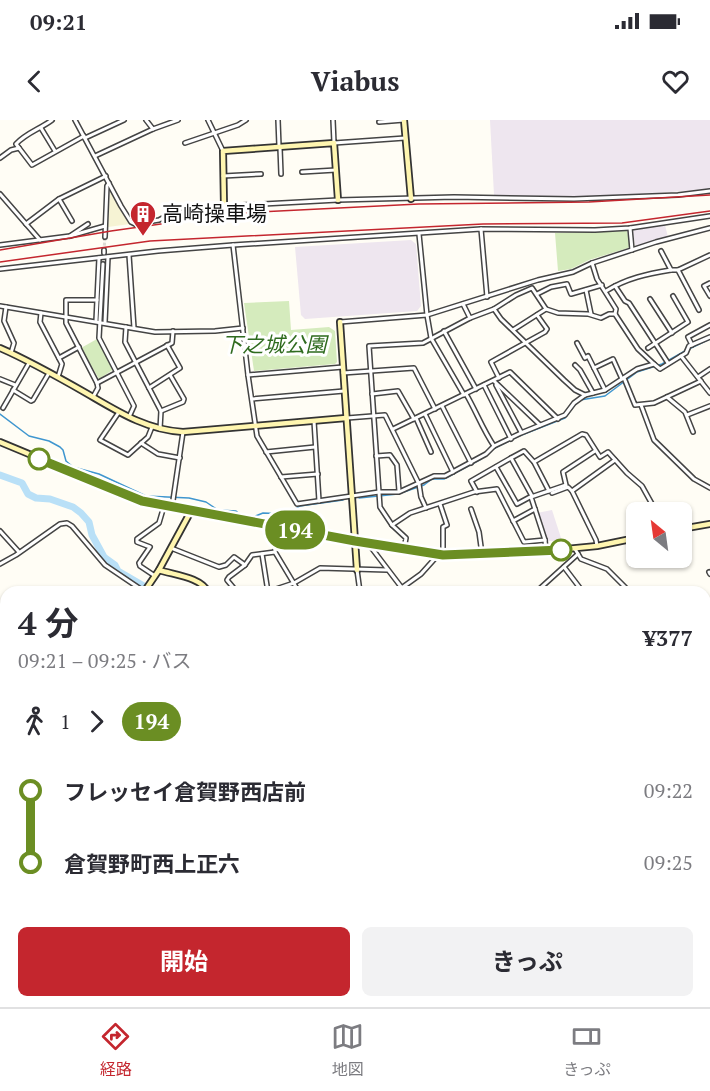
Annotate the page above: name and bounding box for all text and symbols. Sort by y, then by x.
text: 09:21 [30,7,87,36]
text: Viabus [311,63,399,99]
icon: back [18,65,51,98]
icon: heart [659,65,692,98]
building icon: 高崎操車場 [128,199,158,237]
place label: 高崎操車場 [162,199,267,227]
park label: 下之城公園 [222,330,329,358]
unlabelled marker [28,448,50,470]
north arrow [626,502,692,568]
map controls [626,502,692,568]
line badge: 194 [260,510,330,550]
text: 194 [277,516,313,544]
unlabelled marker [550,539,572,561]
text: 4 分 [18,601,79,644]
text: ¥377 [643,623,693,652]
text: 09:21 – 09:25 · バス [18,647,192,674]
icon: walk [18,705,51,738]
icon: forward [80,705,113,738]
text: 194 [134,707,169,735]
text: 1 [60,708,71,735]
text: フレッセイ倉賀野西店前 [64,777,306,806]
text: 09:22 [644,777,693,804]
text: 倉賀野町西上正六 [64,849,240,878]
text: 09:25 [644,849,693,876]
button: 開始 [18,927,350,996]
button: きっぷ [362,927,693,996]
tab: 経路 [99,1020,132,1080]
tab: 地図 [331,1020,364,1080]
tab: きっぷ [563,1020,611,1080]

